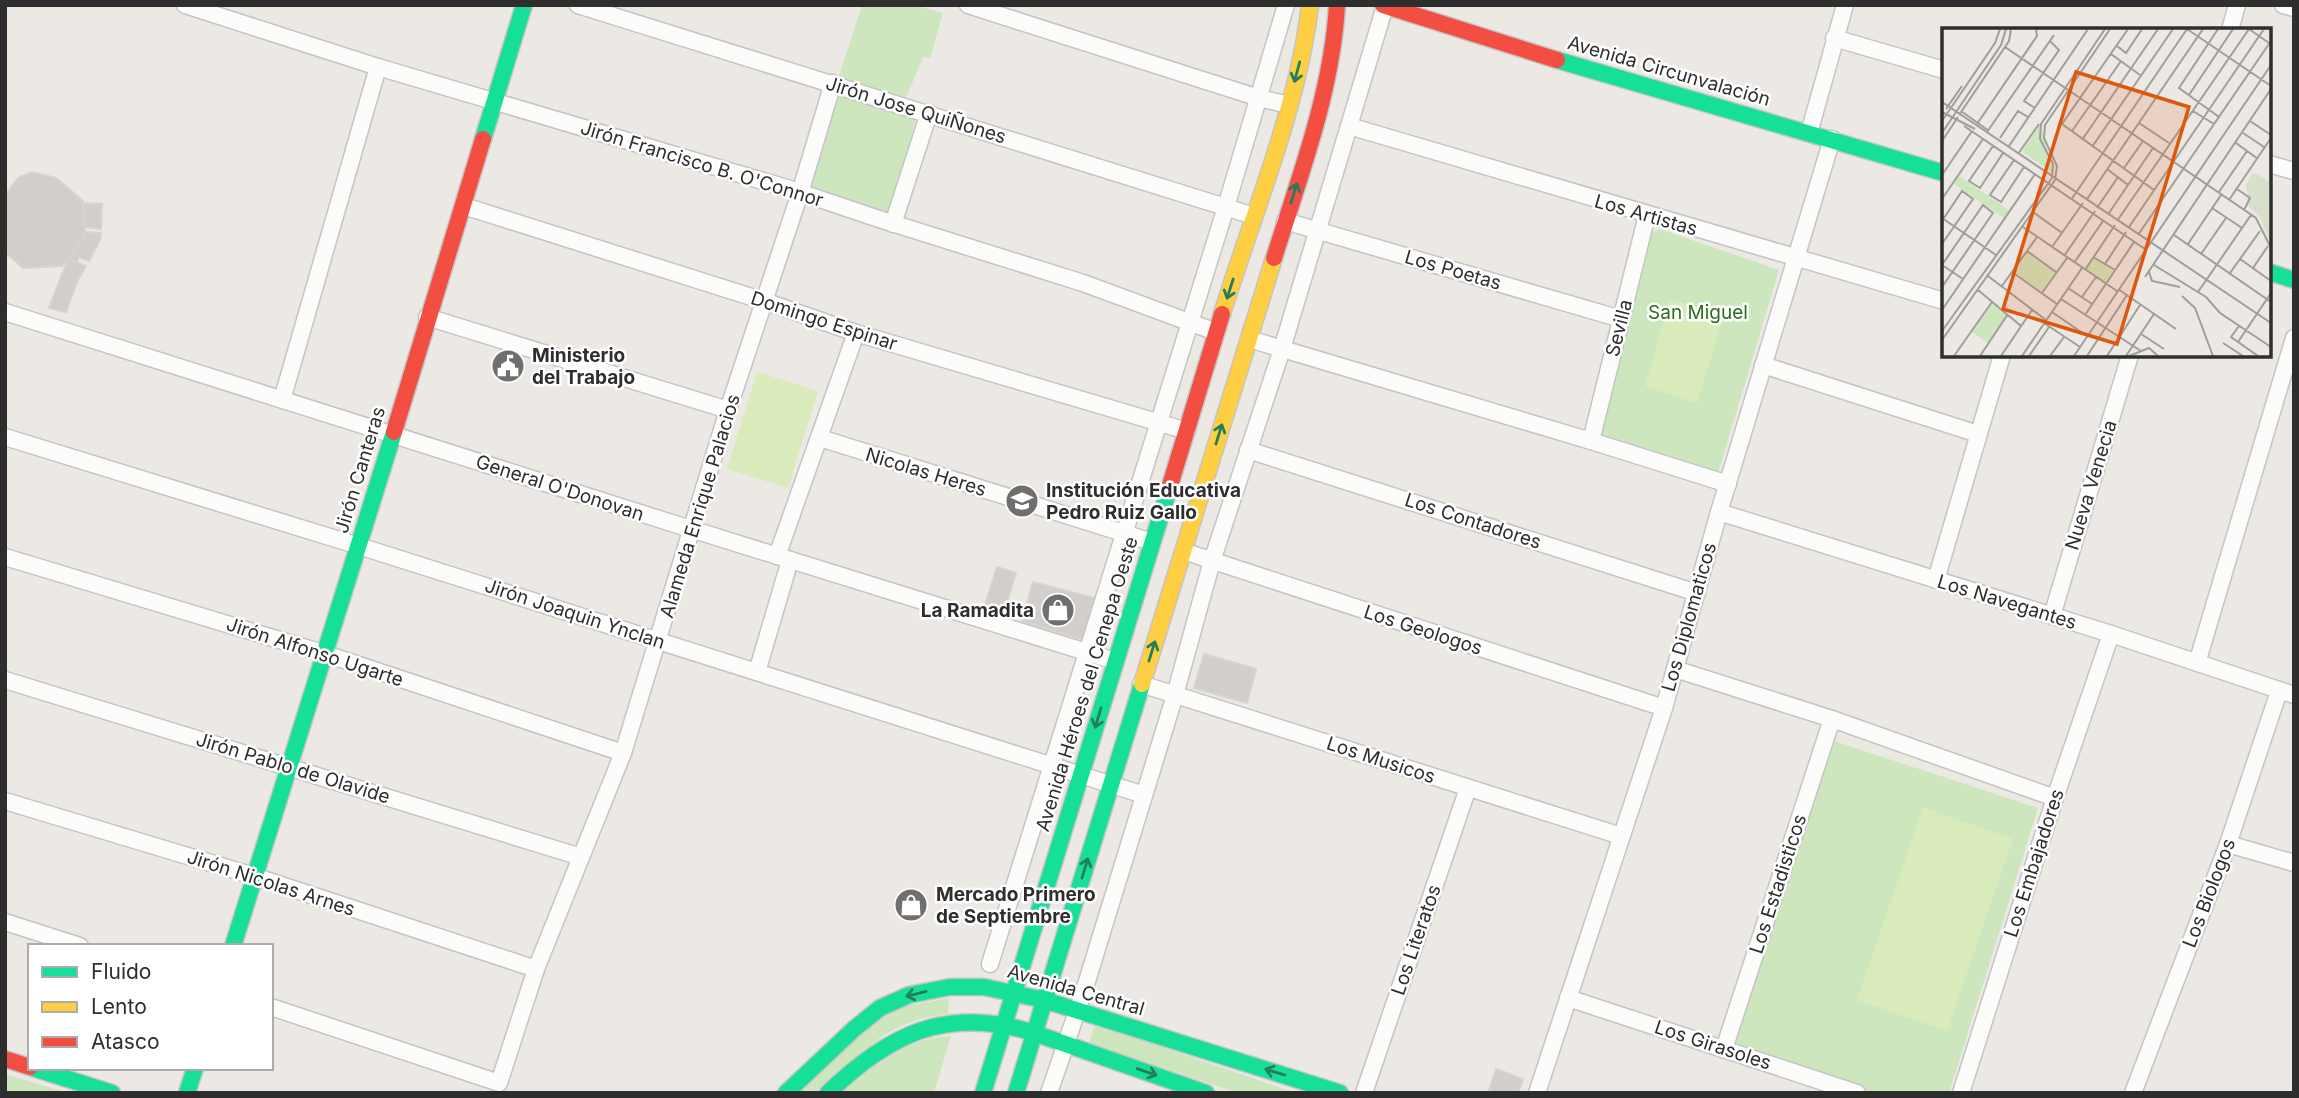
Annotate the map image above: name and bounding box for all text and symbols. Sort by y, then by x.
inset map [1942,28,2271,357]
street label: Avenida Circunvalación [1565,31,1773,111]
one-way arrow [1290,60,1303,83]
street label: Jirón Jose QuiÑones [823,72,1009,148]
street label: Jirón Francisco B. O'Connor [578,116,826,212]
one-way arrow [1289,182,1301,204]
street label: Los Artistas [1592,189,1700,241]
street label: Los Poetas [1402,245,1504,295]
one-way arrow [1223,278,1235,300]
street label: Domingo Espinar [748,286,900,356]
street label: Sevilla [1601,297,1637,359]
park label: San Miguel [1648,301,1748,324]
place label: Ministerio del Trabajo [532,344,635,389]
public building icon: Ministerio del Trabajo [489,347,527,385]
street label: Alameda Enrique Palacios [655,391,745,621]
street label: Jirón Canteras [330,404,390,536]
street label: Nueva Venecia [2060,417,2122,553]
one-way arrow [1214,423,1227,445]
street label: Nicolas Heres [863,443,989,501]
street label: General O'Donovan [473,450,647,526]
place label: Institución Educativa Pedro Ruiz Gallo [1046,479,1241,524]
school or university icon: Institución Educativa Pedro Ruiz Gallo [1003,482,1041,520]
street label: Los Contadores [1402,488,1544,554]
street label: Avenida Héroes del Cenepa Oeste [1031,534,1143,834]
street label: Los Diplomaticos [1657,540,1721,694]
street label: Los Navegantes [1935,570,2079,634]
street label: Jirón Joaquin Ynclan [482,574,668,654]
shop icon: La Ramadita [1039,591,1077,629]
place label: La Ramadita [921,599,1034,622]
street label: Los Geologos [1361,600,1485,660]
street label: Jirón Alfonso Ugarte [224,613,406,691]
one-way arrow [1147,640,1159,662]
one-way arrow [1091,706,1104,728]
street label: Jirón Pablo de Olavide [193,728,393,808]
street label: Los Musicos [1324,732,1438,788]
street label: Los Embajadores [1999,786,2069,940]
street label: Los Estadisticos [1745,811,1811,957]
street label: Los Biologos [2178,835,2240,951]
street label: Jirón Nicolas Arnes [184,845,358,921]
one-way arrow [1079,857,1092,879]
street label: Los Literatos [1386,882,1446,998]
place label: Mercado Primero de Septiembre [936,883,1096,928]
shop icon: Mercado Primero de Septiembre [892,886,930,924]
legend [28,944,273,1070]
text: Fluido [91,959,151,984]
street label: Avenida Central [1005,959,1147,1021]
one-way arrow [905,988,928,1001]
text: Lento [91,994,147,1019]
street label: Los Girasoles [1652,1015,1774,1075]
text: Atasco [91,1029,160,1054]
one-way arrow [1264,1065,1286,1078]
one-way arrow [1135,1067,1157,1079]

